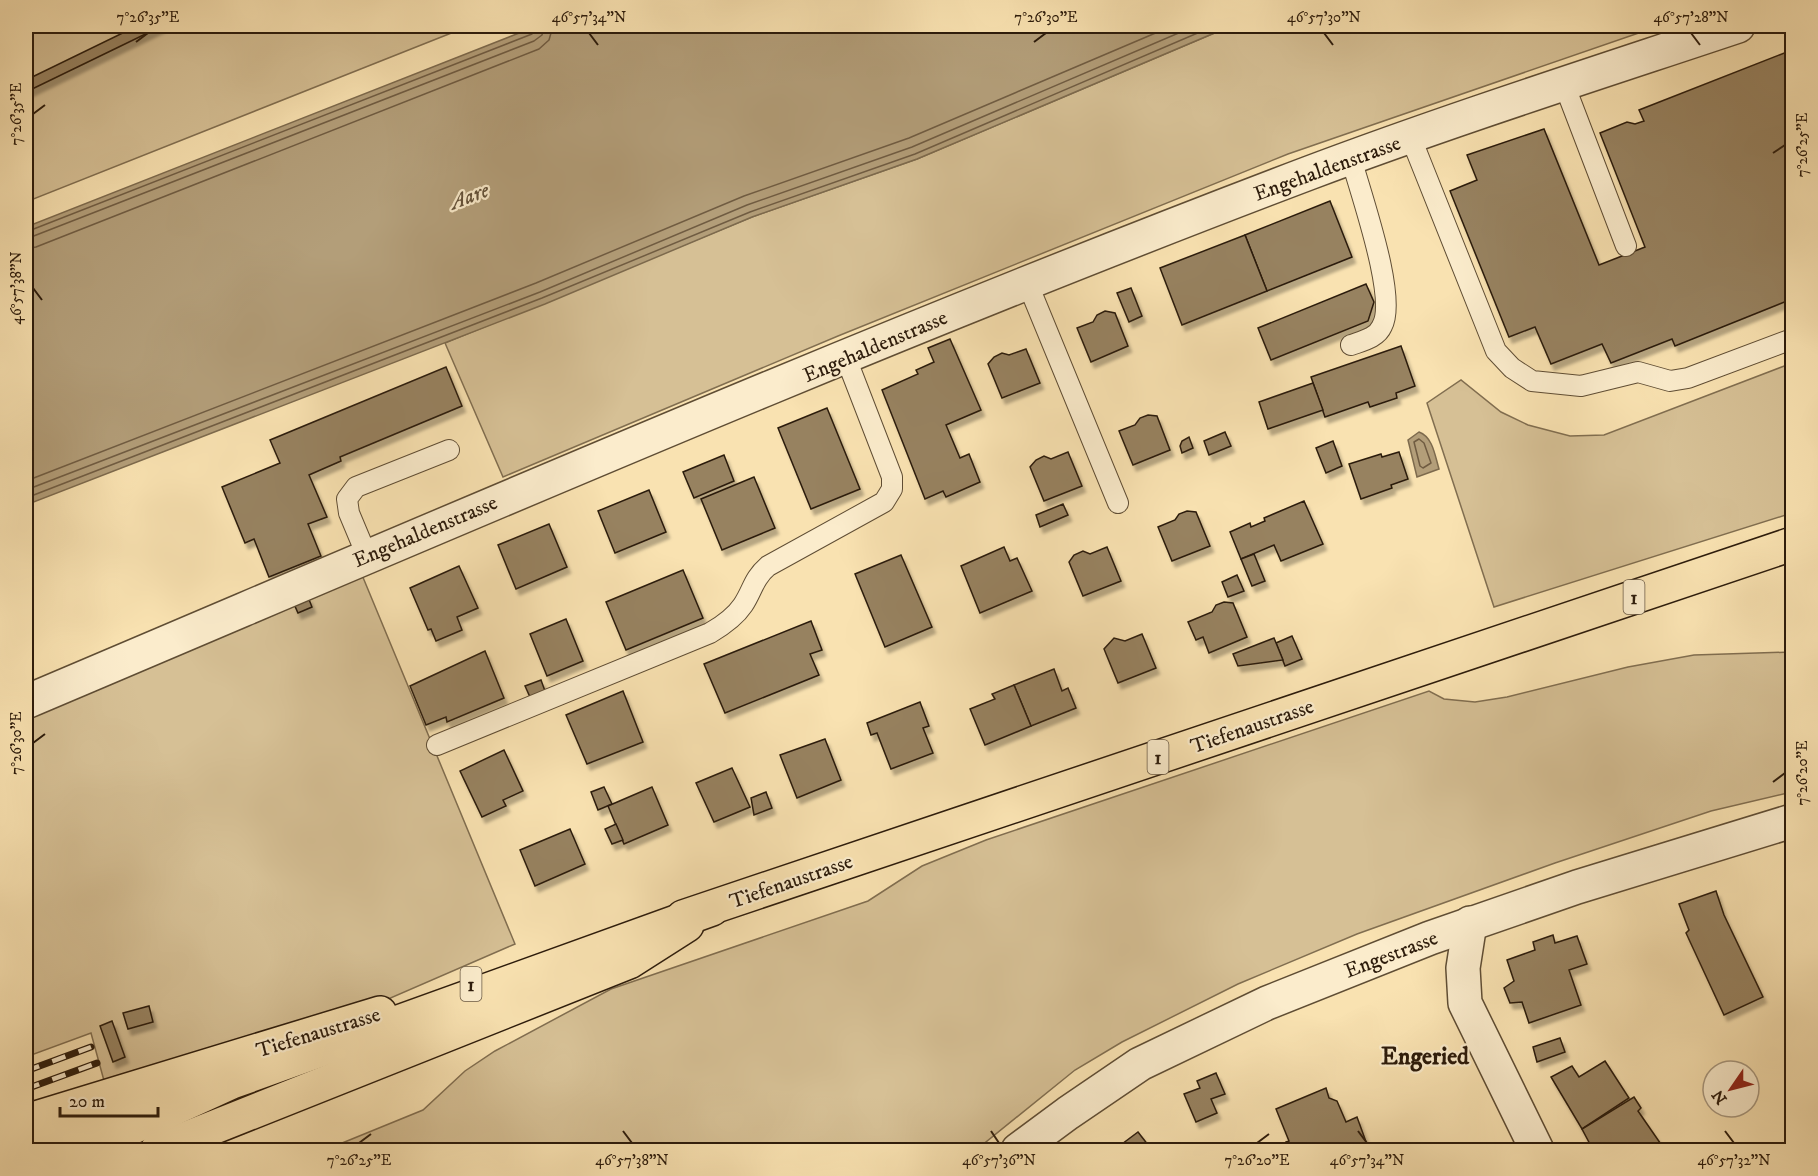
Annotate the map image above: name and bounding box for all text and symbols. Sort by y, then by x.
text: 7°26'35"E [117,8,180,27]
text: 46°57'34"N [552,8,626,27]
text: 7°26'30"E [1014,8,1078,27]
text: 46°57'30"N [1287,8,1361,27]
text: 46°57'28"N [1653,8,1729,27]
text: 7°26'35"E [7,82,26,145]
text: 7°26'25"E [1793,112,1812,177]
street label: Engehaldenstrasse [1250,130,1405,208]
water label: Aare [444,177,493,217]
text: 46°57'38"N [7,251,26,325]
street label: Engehaldenstrasse [799,305,952,389]
street label: Engehaldenstrasse [349,490,502,574]
road number: 1 [1624,580,1644,614]
street label: Tiefenaustrasse [1187,694,1318,760]
text: 7°26'30"E [7,711,26,775]
road number: 1 [1148,740,1168,774]
text: 7°26'20"E [1793,740,1812,806]
street label: Tiefenaustrasse [726,849,857,915]
street label: Engestrasse [1341,925,1442,985]
road number: 1 [460,967,482,1001]
street label: Tiefenaustrasse [253,1002,384,1064]
district label: Engeried [1381,1042,1470,1072]
north arrow [1701,1059,1761,1119]
scale bar [60,1080,158,1118]
text: N [1708,1086,1731,1108]
text: 20 m [69,1091,105,1113]
text: 7°26'25"E [327,1151,392,1170]
text: 46°57'38"N [595,1151,669,1170]
text: 46°57'36"N [962,1151,1036,1170]
text: 7°26'20"E [1224,1151,1290,1170]
text: 46°57'34"N [1330,1151,1404,1170]
text: 46°57'32"N [1697,1151,1771,1170]

